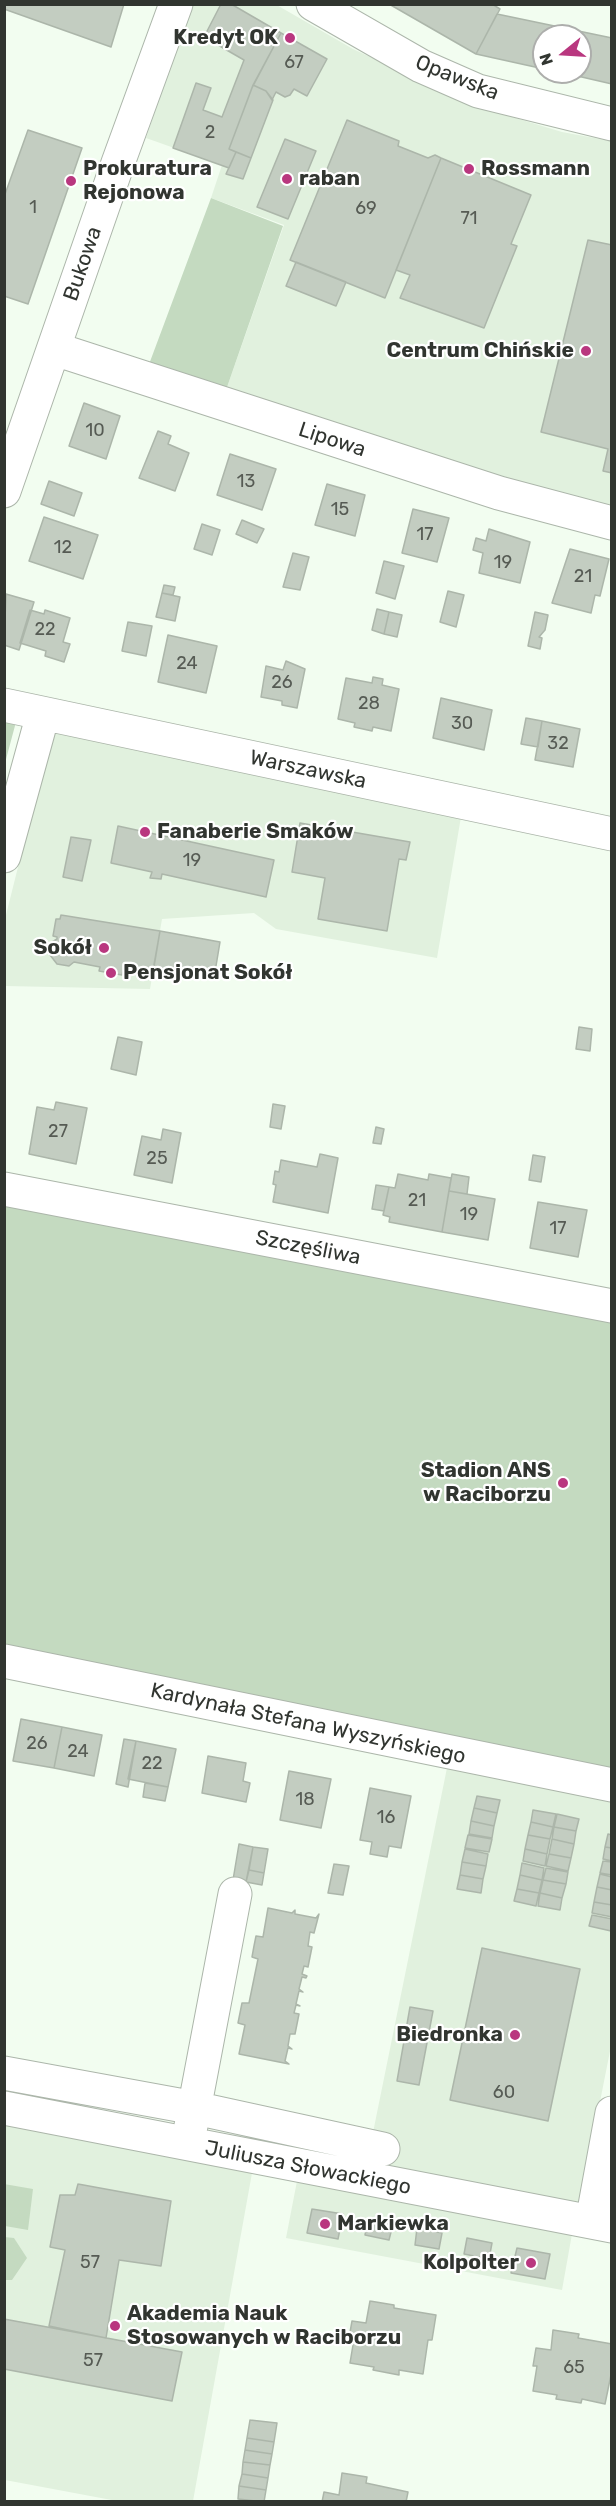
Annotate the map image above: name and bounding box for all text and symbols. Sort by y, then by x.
north arrow [532,24,592,84]
place label: Kredyt OK [173,25,278,51]
marker: Kredyt OK [283,31,297,45]
street label: Opawska [412,50,502,106]
text: N [535,51,557,68]
house number: 67 [284,52,304,74]
house number: 2 [205,122,215,144]
place label: Prokuratura Rejonowa [83,156,212,206]
place label: Rossmann [481,156,590,182]
marker: Rossmann [462,162,476,176]
place label: raban [299,166,360,192]
marker: raban [280,172,294,186]
marker: Prokuratura Rejonowa [64,174,78,188]
house number: 1 [29,197,37,219]
house number: 69 [355,198,377,220]
house number: 71 [461,208,477,230]
street label: Bukowa [59,224,107,304]
place label: Centrum Chińskie [387,338,574,364]
marker: Centrum Chińskie [579,344,593,358]
street label: Lipowa [295,417,369,463]
house number: 10 [85,420,105,442]
house number: 13 [237,471,255,493]
house number: 15 [331,499,349,521]
house number: 17 [417,524,433,546]
house number: 12 [54,537,72,559]
house number: 19 [494,552,512,574]
house number: 21 [574,566,592,588]
house number: 22 [34,619,56,641]
house number: 24 [176,653,198,675]
house number: 26 [271,672,293,694]
house number: 28 [358,693,380,715]
house number: 30 [451,713,473,735]
house number: 32 [547,733,569,755]
street label: Warszawska [247,745,369,795]
place label: Fanaberie Smaków [157,819,353,845]
marker: Fanaberie Smaków [138,825,152,839]
house number: 19 [183,850,201,872]
place label: Sokół [33,935,92,961]
marker: Sokół [97,941,111,955]
place label: Pensjonat Sokół [123,960,293,986]
marker: Pensjonat Sokół [104,966,118,980]
house number: 27 [48,1121,68,1143]
house number: 25 [146,1148,168,1170]
house number: 21 [408,1190,426,1212]
house number: 19 [460,1204,478,1226]
house number: 17 [550,1218,566,1240]
street label: Szczęśliwa [253,1225,363,1271]
place label: Stadion ANS w Raciborzu [421,1458,551,1508]
marker: Stadion ANS w Raciborzu [556,1476,570,1490]
street label: Kardynała Stefana Wyszyńskiego [148,1678,468,1770]
house number: 26 [26,1733,48,1755]
house number: 24 [67,1741,89,1763]
house number: 22 [141,1753,163,1775]
house number: 18 [295,1789,315,1811]
house number: 16 [377,1807,395,1829]
place label: Biedronka [396,2022,503,2048]
marker: Biedronka [508,2028,522,2042]
house number: 60 [493,2082,515,2104]
street label: Juliusza Słowackiego [203,2136,413,2200]
place label: Markiewka [337,2211,449,2237]
marker: Markiewka [318,2217,332,2231]
place label: Kolpolter [423,2250,519,2276]
house number: 57 [80,2252,100,2274]
marker: Kolpolter [524,2256,538,2270]
place label: Akademia Nauk Stosowanych w Raciborzu [127,2301,401,2351]
marker: Akademia Nauk Stosowanych w Raciborzu [108,2319,122,2333]
house number: 57 [83,2350,103,2372]
house number: 65 [563,2357,585,2379]

